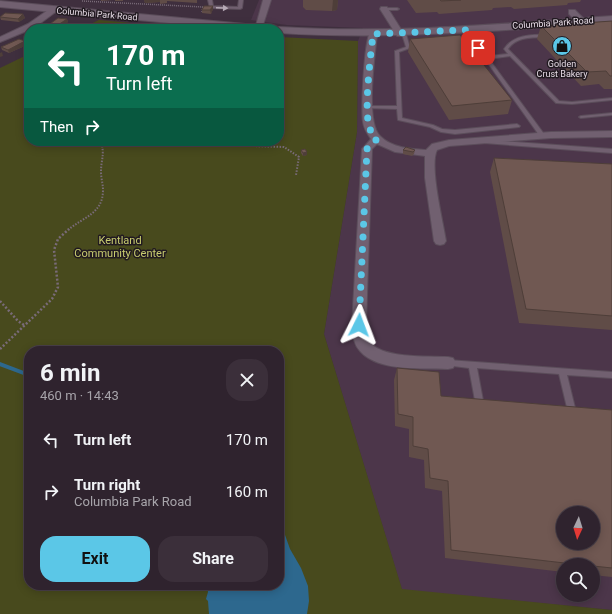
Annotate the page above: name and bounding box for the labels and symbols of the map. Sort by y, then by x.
one-way arrow [216,4,228,11]
street label: Columbia Park Road [56,5,138,23]
street label: Columbia Park Road [512,15,594,31]
pin [461,31,495,65]
shop icon: Golden Crust Bakery [551,35,573,57]
place label: Golden Crust Bakery [537,59,588,79]
park label: Kentland Community Center [74,234,166,260]
position arrow [338,304,380,346]
north arrow [556,506,600,550]

